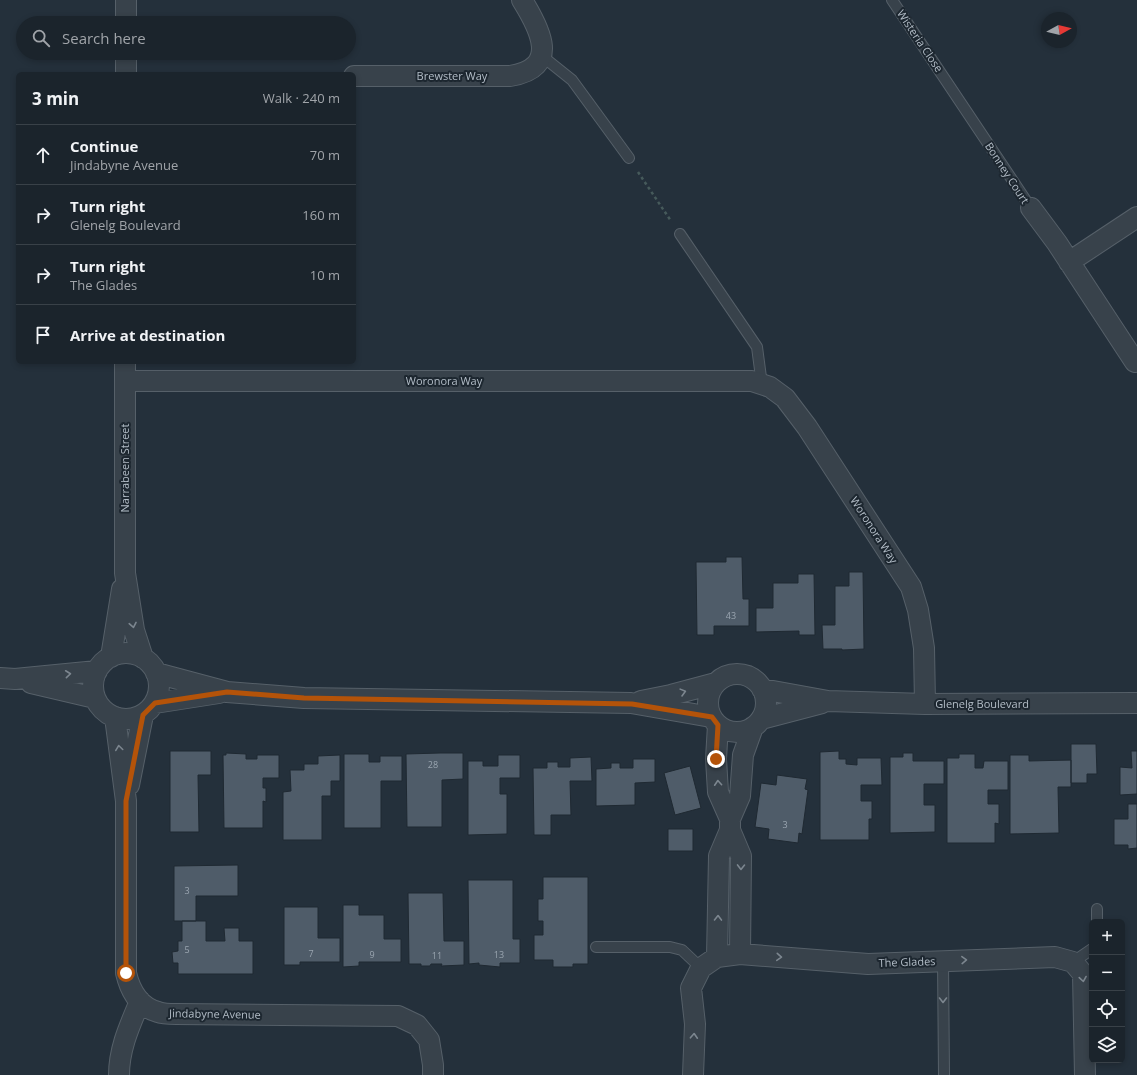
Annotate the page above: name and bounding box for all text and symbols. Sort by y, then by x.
street label: Wisteria Close [894,7,947,75]
north arrow [1041,12,1077,48]
search box [16,16,356,60]
icon: search [30,27,52,49]
text: Search here [62,28,146,48]
street label: Brewster Way [417,68,488,83]
text: 3 min [32,87,79,110]
text: Walk · 240 m [263,89,340,107]
text: Continue [70,136,138,156]
street label: Bonney Court [982,139,1033,206]
icon: ahead [32,144,54,166]
text: 70 m [310,146,340,164]
text: Jindabyne Avenue [70,156,178,174]
text: Turn right [70,196,145,216]
icon: right [32,204,54,226]
text: 160 m [302,206,340,224]
text: Glenelg Boulevard [70,216,181,234]
text: Turn right [70,256,145,276]
icon: right [32,264,54,286]
text: 10 m [310,266,340,284]
text: The Glades [70,276,137,294]
icon: arrive [32,324,54,346]
text: Arrive at destination [70,325,225,345]
street label: Woronora Way [406,373,483,388]
street label: Narrabeen Street [117,423,132,512]
street label: Woronora Way [847,494,902,566]
house number: 43 [726,609,736,622]
one-way arrow [129,622,137,629]
one-way arrow [65,670,71,679]
one-way arrow [679,688,686,697]
street label: Glenelg Boulevard [935,696,1029,711]
one-way arrow [114,745,123,751]
route end [707,750,725,768]
house number: 28 [428,758,438,771]
one-way arrow [713,780,722,786]
house number: 3 [782,818,788,831]
one-way arrow [737,864,745,870]
house number: 3 [184,884,190,897]
one-way arrow [714,915,722,921]
map controls [1089,919,1125,1063]
button: + [1089,919,1125,955]
house number: 5 [184,943,190,956]
house number: 7 [308,947,314,960]
house number: 9 [369,948,375,961]
house number: 13 [494,948,504,961]
house number: 11 [432,949,442,962]
one-way arrow [776,953,782,962]
street label: The Glades [878,953,936,970]
button: − [1089,955,1125,991]
one-way arrow [961,956,967,965]
route start [117,964,135,982]
one-way arrow [1078,976,1087,982]
button: locate [1089,991,1125,1027]
one-way arrow [939,997,947,1003]
street label: Jindabyne Avenue [168,1005,261,1022]
button: layers [1089,1027,1125,1063]
one-way arrow [690,1033,699,1039]

